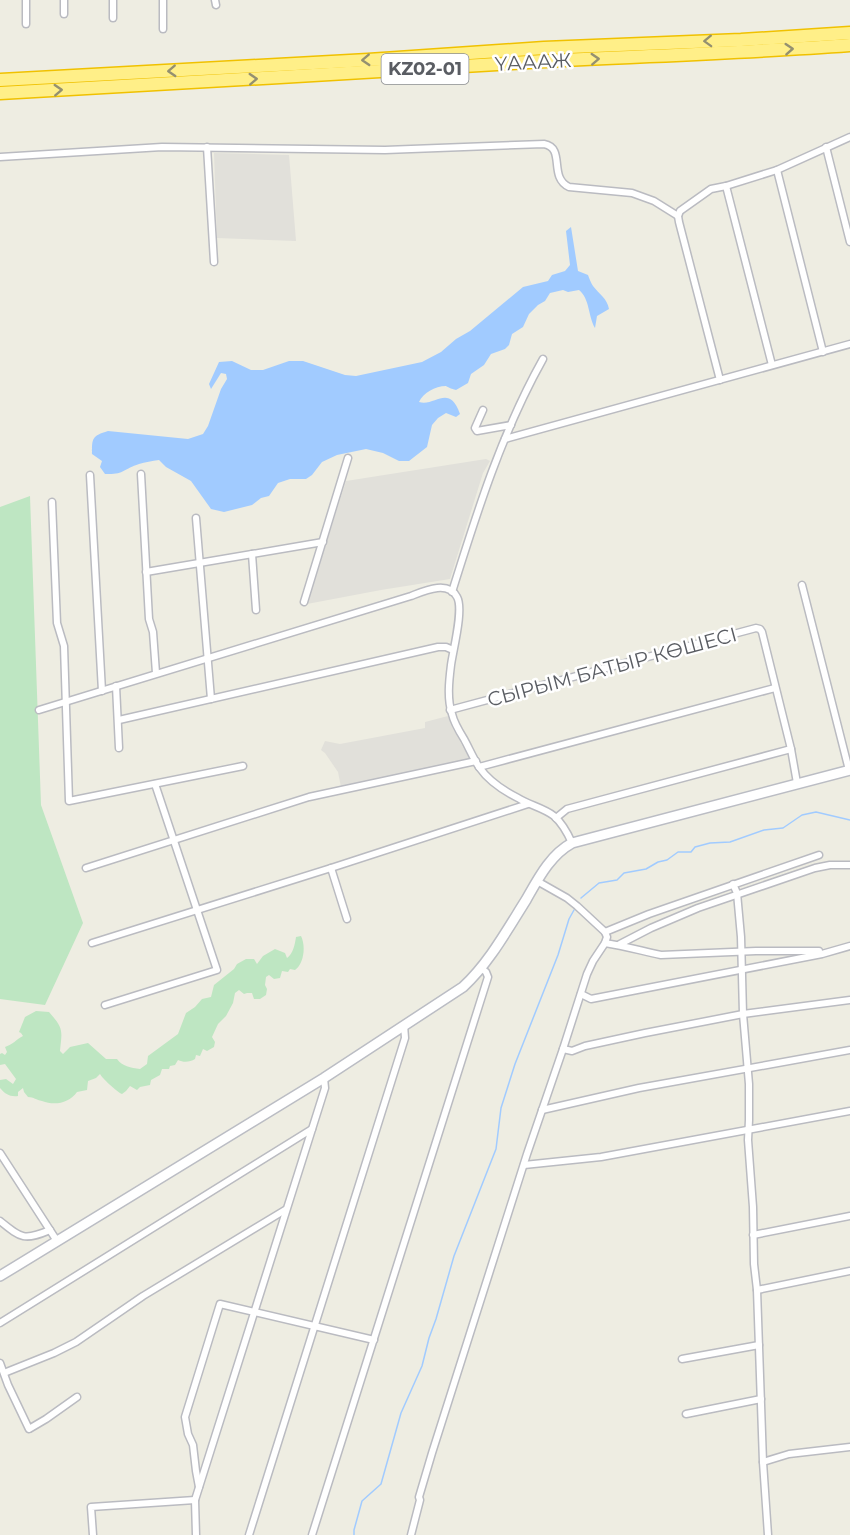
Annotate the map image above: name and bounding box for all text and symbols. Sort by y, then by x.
one-way arrow [703,35,712,48]
one-way arrow [785,43,794,56]
street label: ҮАААЖ [494,48,572,76]
one-way arrow [362,53,371,66]
one-way arrow [590,53,599,66]
road number: KZ02-01 [382,54,468,84]
one-way arrow [167,64,176,77]
one-way arrow [249,73,258,86]
one-way arrow [54,83,63,96]
street label: СЫРЫМ БАТЫР КӨШЕСІ [485,622,739,712]

